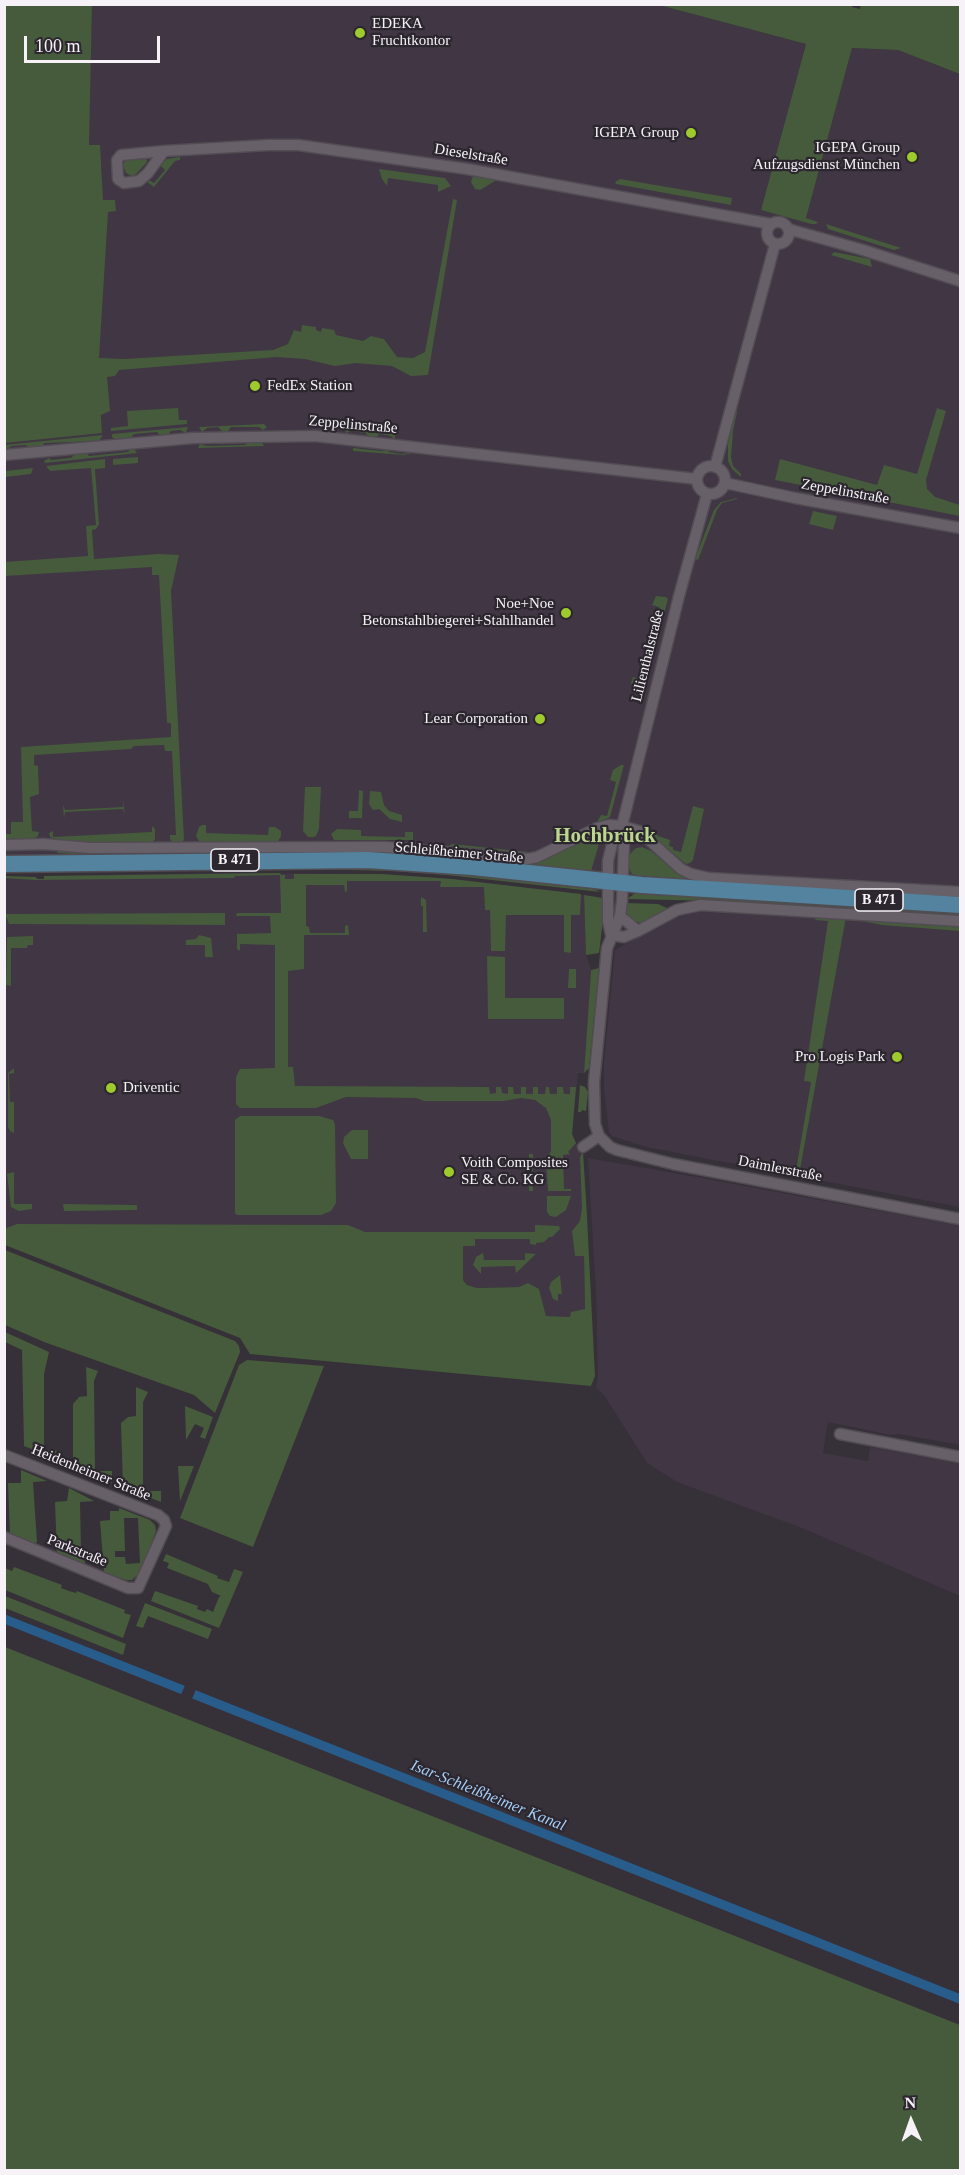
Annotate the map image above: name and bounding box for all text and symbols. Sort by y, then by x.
place label: EDEKA Fruchtkontor [372,15,450,50]
scale bar [27,24,164,62]
marker: EDEKA Fruchtkontor [353,26,367,40]
text: 100 m [35,36,81,56]
place label: IGEPA Group [594,124,679,142]
marker: IGEPA Group [684,126,698,140]
place label: IGEPA Group Aufzugsdienst München [753,139,900,174]
street label: Dieselstraße [433,140,509,170]
marker: IGEPA Group Aufzugsdienst München [905,150,919,164]
place label: FedEx Station [267,377,352,395]
marker: FedEx Station [248,379,262,393]
street label: Zeppelinstraße [308,412,398,438]
street label: Zeppelinstraße [800,475,890,509]
place label: Noe+Noe Betonstahlbiegerei+Stahlhandel [362,595,554,630]
marker: Noe+Noe Betonstahlbiegerei+Stahlhandel [559,606,573,620]
street label: Lilienthalstraße [628,608,668,704]
place label: Lear Corporation [424,710,528,728]
marker: Lear Corporation [533,712,547,726]
district label: Hochbrück [554,824,656,850]
street label: Schleißheimer Straße [394,838,524,868]
road number: B 471 [211,849,259,871]
road number: B 471 [855,889,903,911]
place label: Pro Logis Park [795,1048,885,1066]
marker: Pro Logis Park [890,1050,904,1064]
place label: Driventic [123,1079,180,1097]
marker: Driventic [104,1081,118,1095]
street label: Daimlerstraße [737,1152,823,1186]
place label: Voith Composites SE & Co. KG [461,1154,568,1189]
marker: Voith Composites SE & Co. KG [442,1165,456,1179]
street label: Heidenheimer Straße [29,1441,153,1505]
street label: Parkstraße [44,1531,110,1571]
water label: Isar-Schleißheimer Kanal [408,1756,568,1836]
north arrow [881,2091,941,2151]
text: N [904,2094,916,2111]

